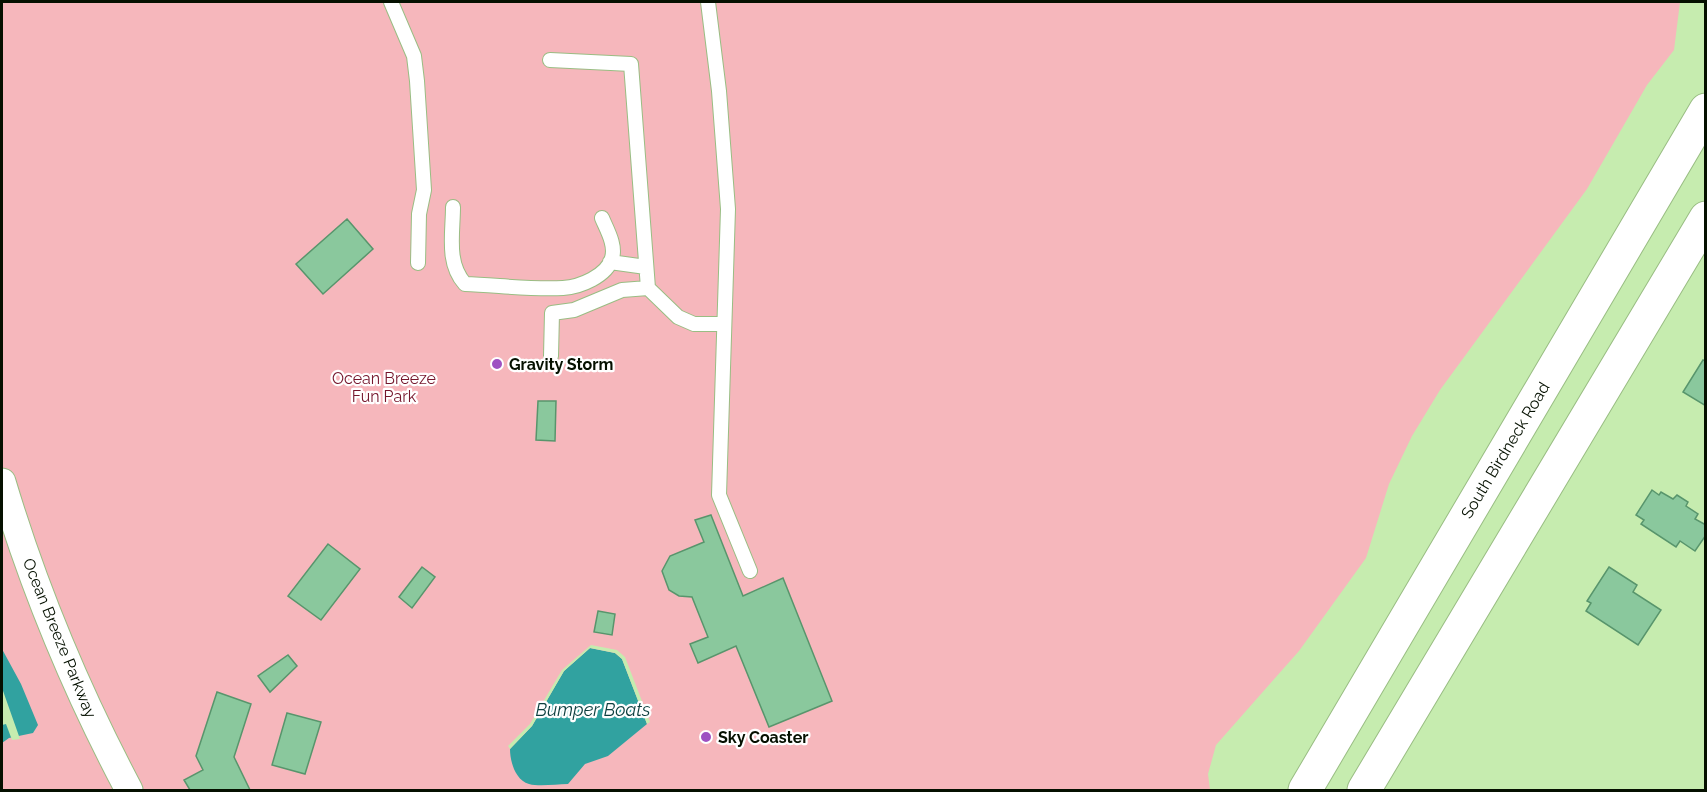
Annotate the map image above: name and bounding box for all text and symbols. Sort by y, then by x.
place label: Gravity Storm [509,355,613,374]
marker: Gravity Storm [490,357,504,371]
park label: Ocean Breeze Fun Park [332,369,436,406]
street label: South Birdneck Road [1457,379,1554,522]
street label: Ocean Breeze Parkway [19,555,100,721]
water label: Bumper Boats [536,699,651,720]
place label: Sky Coaster [718,728,808,747]
marker: Sky Coaster [699,730,713,744]

